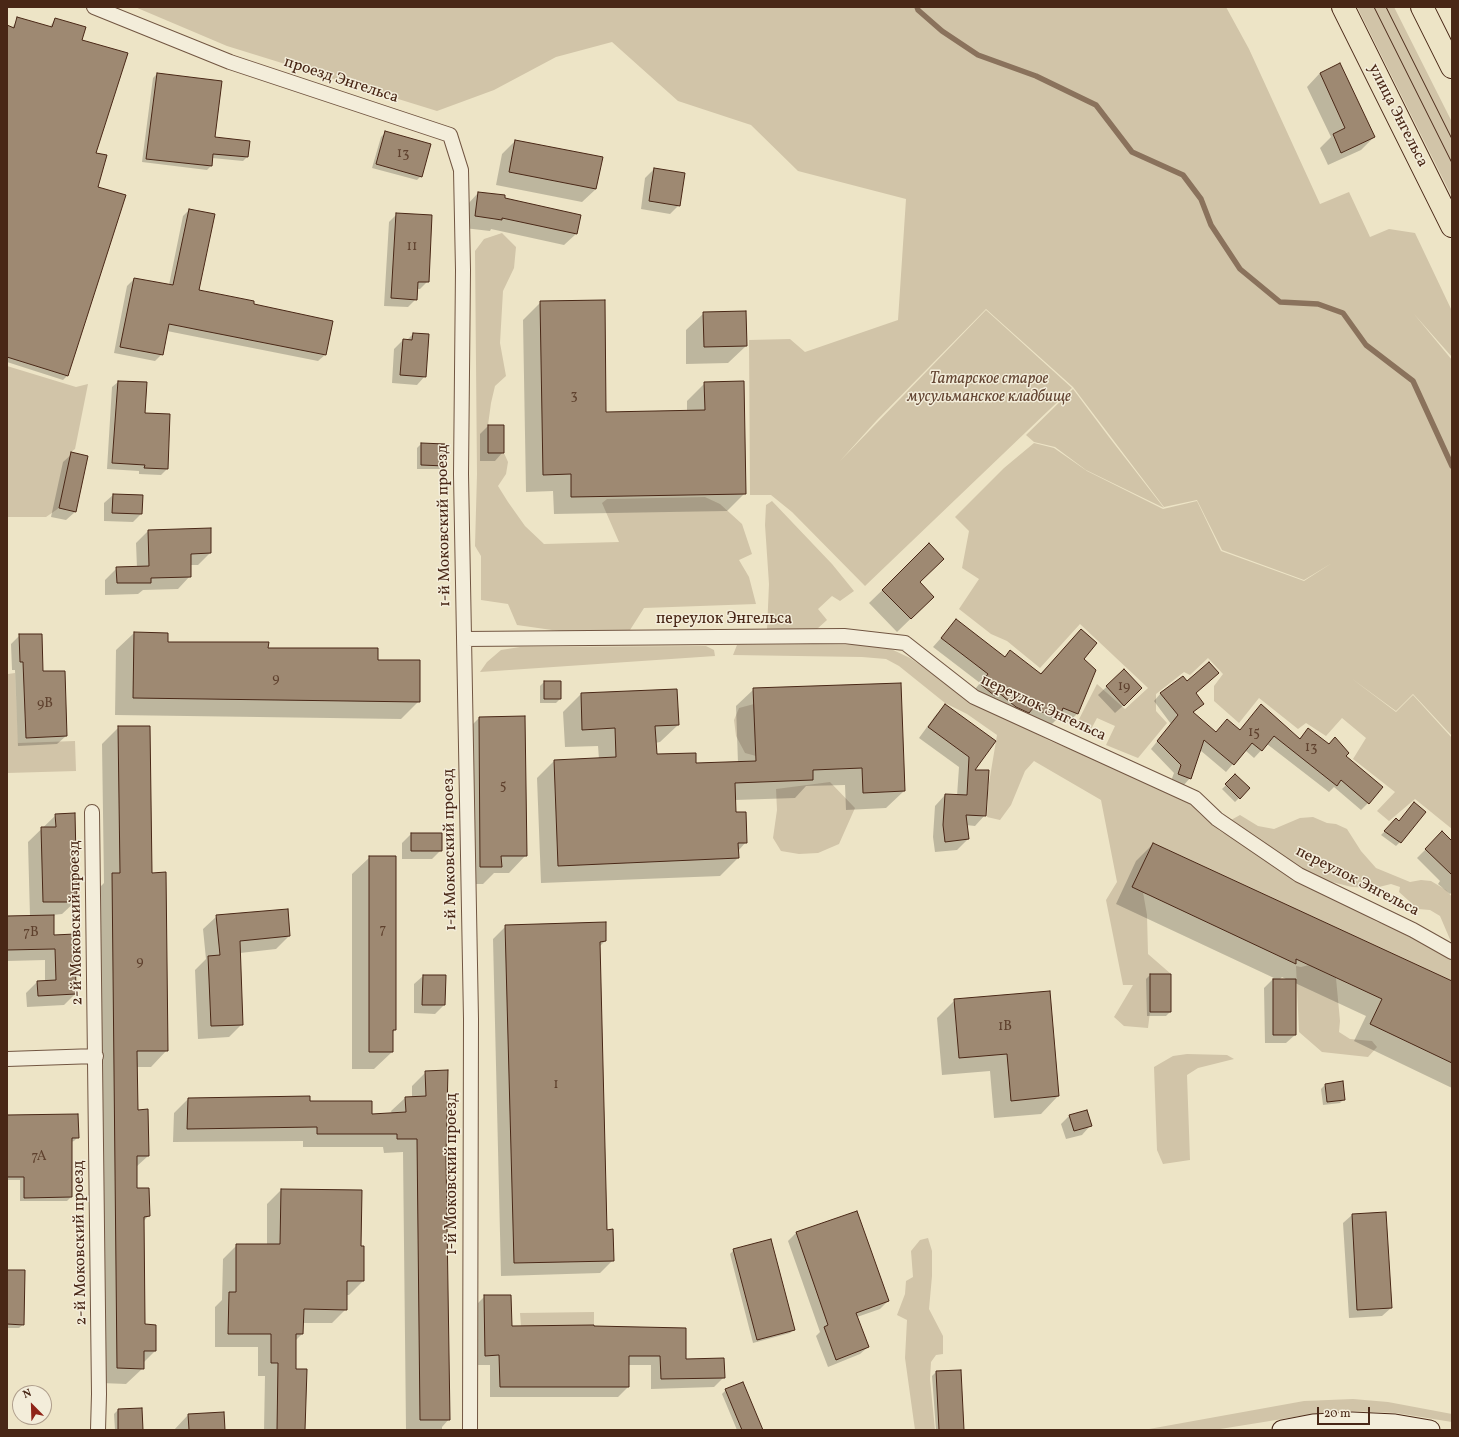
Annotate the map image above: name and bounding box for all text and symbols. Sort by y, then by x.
street label: проезд Энгельса [281,53,401,109]
street label: улица Энгельса [1363,61,1431,171]
house number: 13 [397,146,409,162]
house number: 11 [407,239,417,255]
park label: Татарское старое мусульманское кладбище [907,370,1071,408]
house number: 3 [570,388,578,404]
street label: 1-й Моковский проезд [434,445,456,607]
street label: переулок Энгельса [656,610,792,630]
house number: 9 [272,671,280,687]
street label: переулок Энгельса [977,672,1109,746]
house number: 19 [1118,679,1130,695]
house number: 9В [37,696,53,712]
house number: 15 [1248,725,1260,741]
house number: 13 [1305,740,1317,756]
street label: 1-й Моковский проезд [440,769,462,931]
house number: 5 [500,778,506,794]
street label: 2-й Моковский проезд [66,840,88,1006]
street label: переулок Энгельса [1292,843,1422,921]
house number: 7 [380,922,386,938]
house number: 7В [23,925,39,941]
house number: 9 [136,954,144,970]
house number: 1В [998,1019,1012,1035]
house number: 1 [553,1077,559,1093]
street label: 1-й Моковский проезд [443,1093,463,1255]
house number: 7А [31,1149,47,1165]
street label: 2-й Моковский проезд [70,1160,92,1326]
north arrow [12,1385,52,1425]
text: N [21,1386,34,1403]
scale bar [1319,1399,1372,1425]
text: 20 m [1324,1406,1351,1422]

